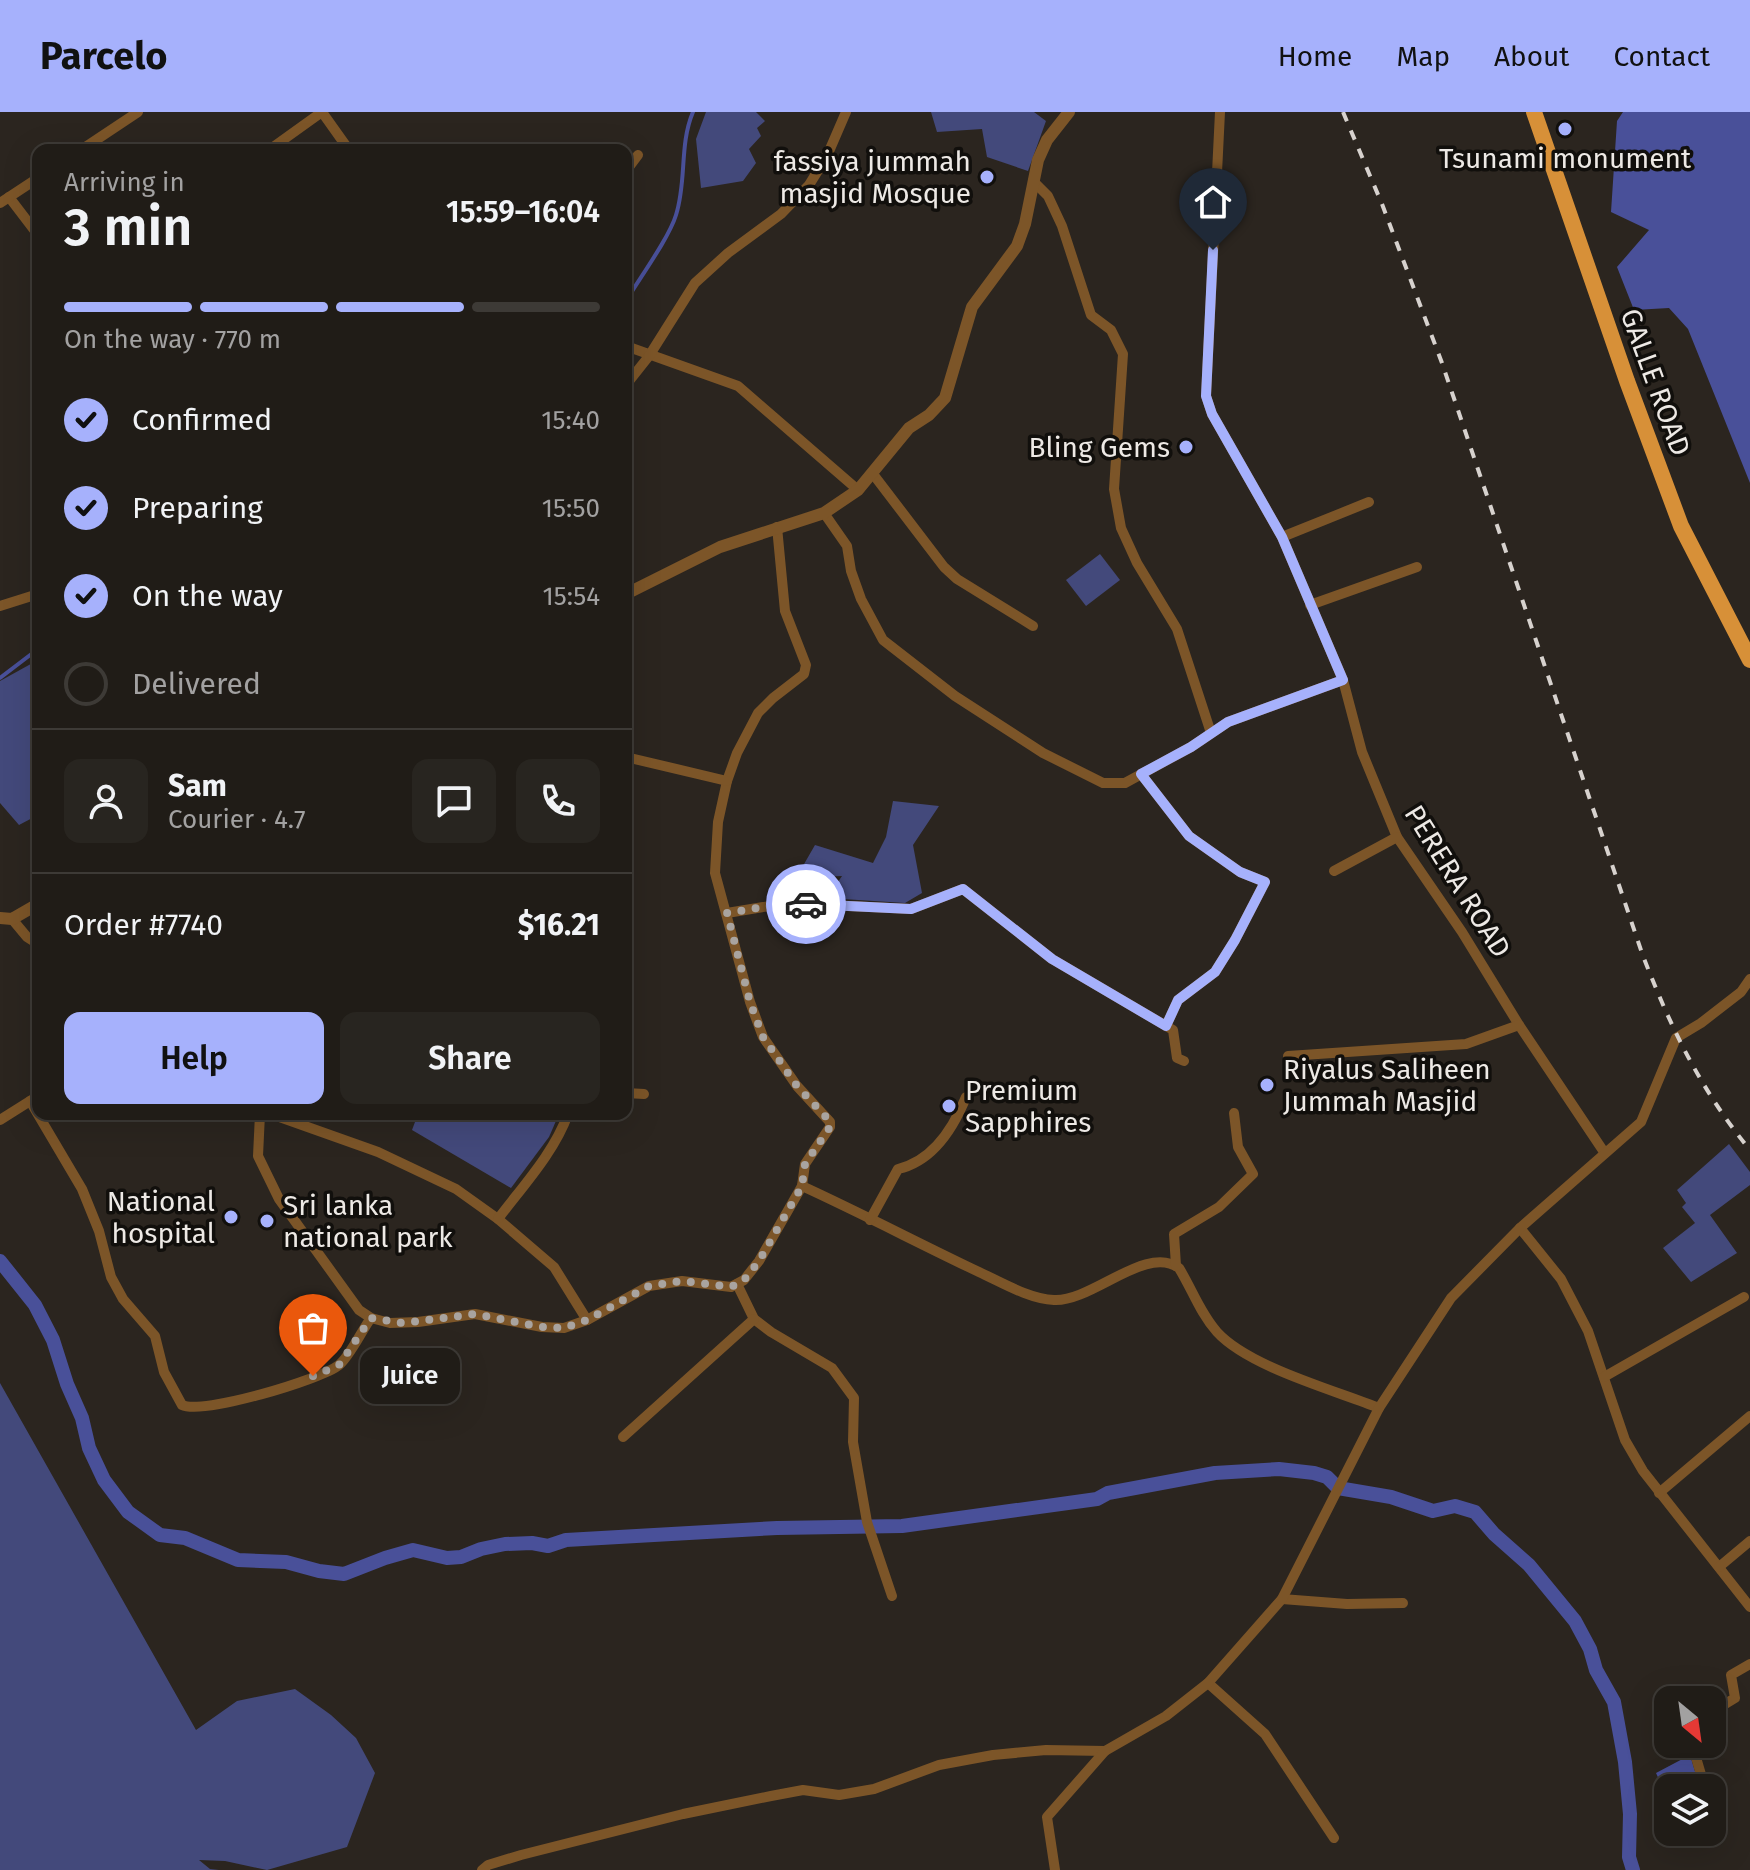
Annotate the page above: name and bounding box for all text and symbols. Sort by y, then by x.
text: Parcelo [40,33,167,79]
text: Home [1278,40,1352,73]
text: Map [1396,40,1450,73]
text: About [1494,40,1569,73]
text: Contact [1613,40,1710,73]
marker: Tsunami monument [1556,120,1574,138]
place label: Tsunami monument [1439,142,1692,175]
place label: fassiya jummah masjid Mosque [774,145,971,210]
text: Arriving in [64,167,185,198]
marker: fassiya jummah masjid Mosque [978,168,996,186]
pin [1179,168,1247,250]
icon: home [1191,180,1235,224]
text: 15:59–16:04 [446,194,600,230]
text: 3 min [64,196,192,259]
street label: GALLE ROAD [1614,304,1697,460]
text: On the way · 770 m [64,324,281,355]
icon: check [64,398,108,442]
text: Confirmed [132,402,272,438]
text: 15:40 [541,405,600,436]
place label: Bling Gems [1028,431,1170,464]
marker: Bling Gems [1177,438,1195,456]
icon: check [64,486,108,530]
text: Preparing [132,490,263,526]
text: 15:50 [542,493,600,524]
icon: check [64,574,108,618]
text: On the way [132,578,283,614]
text: 15:54 [543,581,600,612]
text: Delivered [132,666,261,702]
button: person [64,759,148,843]
button: chat [412,759,496,843]
button: phone [516,759,600,843]
text: Sam [168,768,227,804]
street label: PERERA ROAD [1398,799,1518,964]
text: Courier · 4.7 [168,804,306,835]
courier [766,864,846,944]
icon: car [784,882,828,926]
text: Order #7740 [64,907,223,943]
text: $16.21 [518,907,600,943]
button: Help [64,1012,324,1104]
button: Share [340,1012,600,1104]
place label: Riyalus Saliheen Jummah Masjid [1283,1053,1491,1118]
place label: Premium Sapphires [965,1074,1091,1139]
marker: Riyalus Saliheen Jummah Masjid [1258,1076,1276,1094]
marker: Premium Sapphires [940,1097,958,1115]
place label: National hospital [107,1185,215,1250]
place label: Sri lanka national park [283,1189,453,1254]
marker: National hospital [222,1208,240,1226]
marker: Sri lanka national park [258,1212,276,1230]
pin [279,1294,347,1376]
icon: bag [291,1306,335,1350]
callout: Juice [361,1348,461,1404]
text: Juice [382,1360,438,1391]
north arrow [1654,1686,1726,1758]
map controls [1654,1686,1726,1846]
button: layers [1654,1774,1726,1846]

